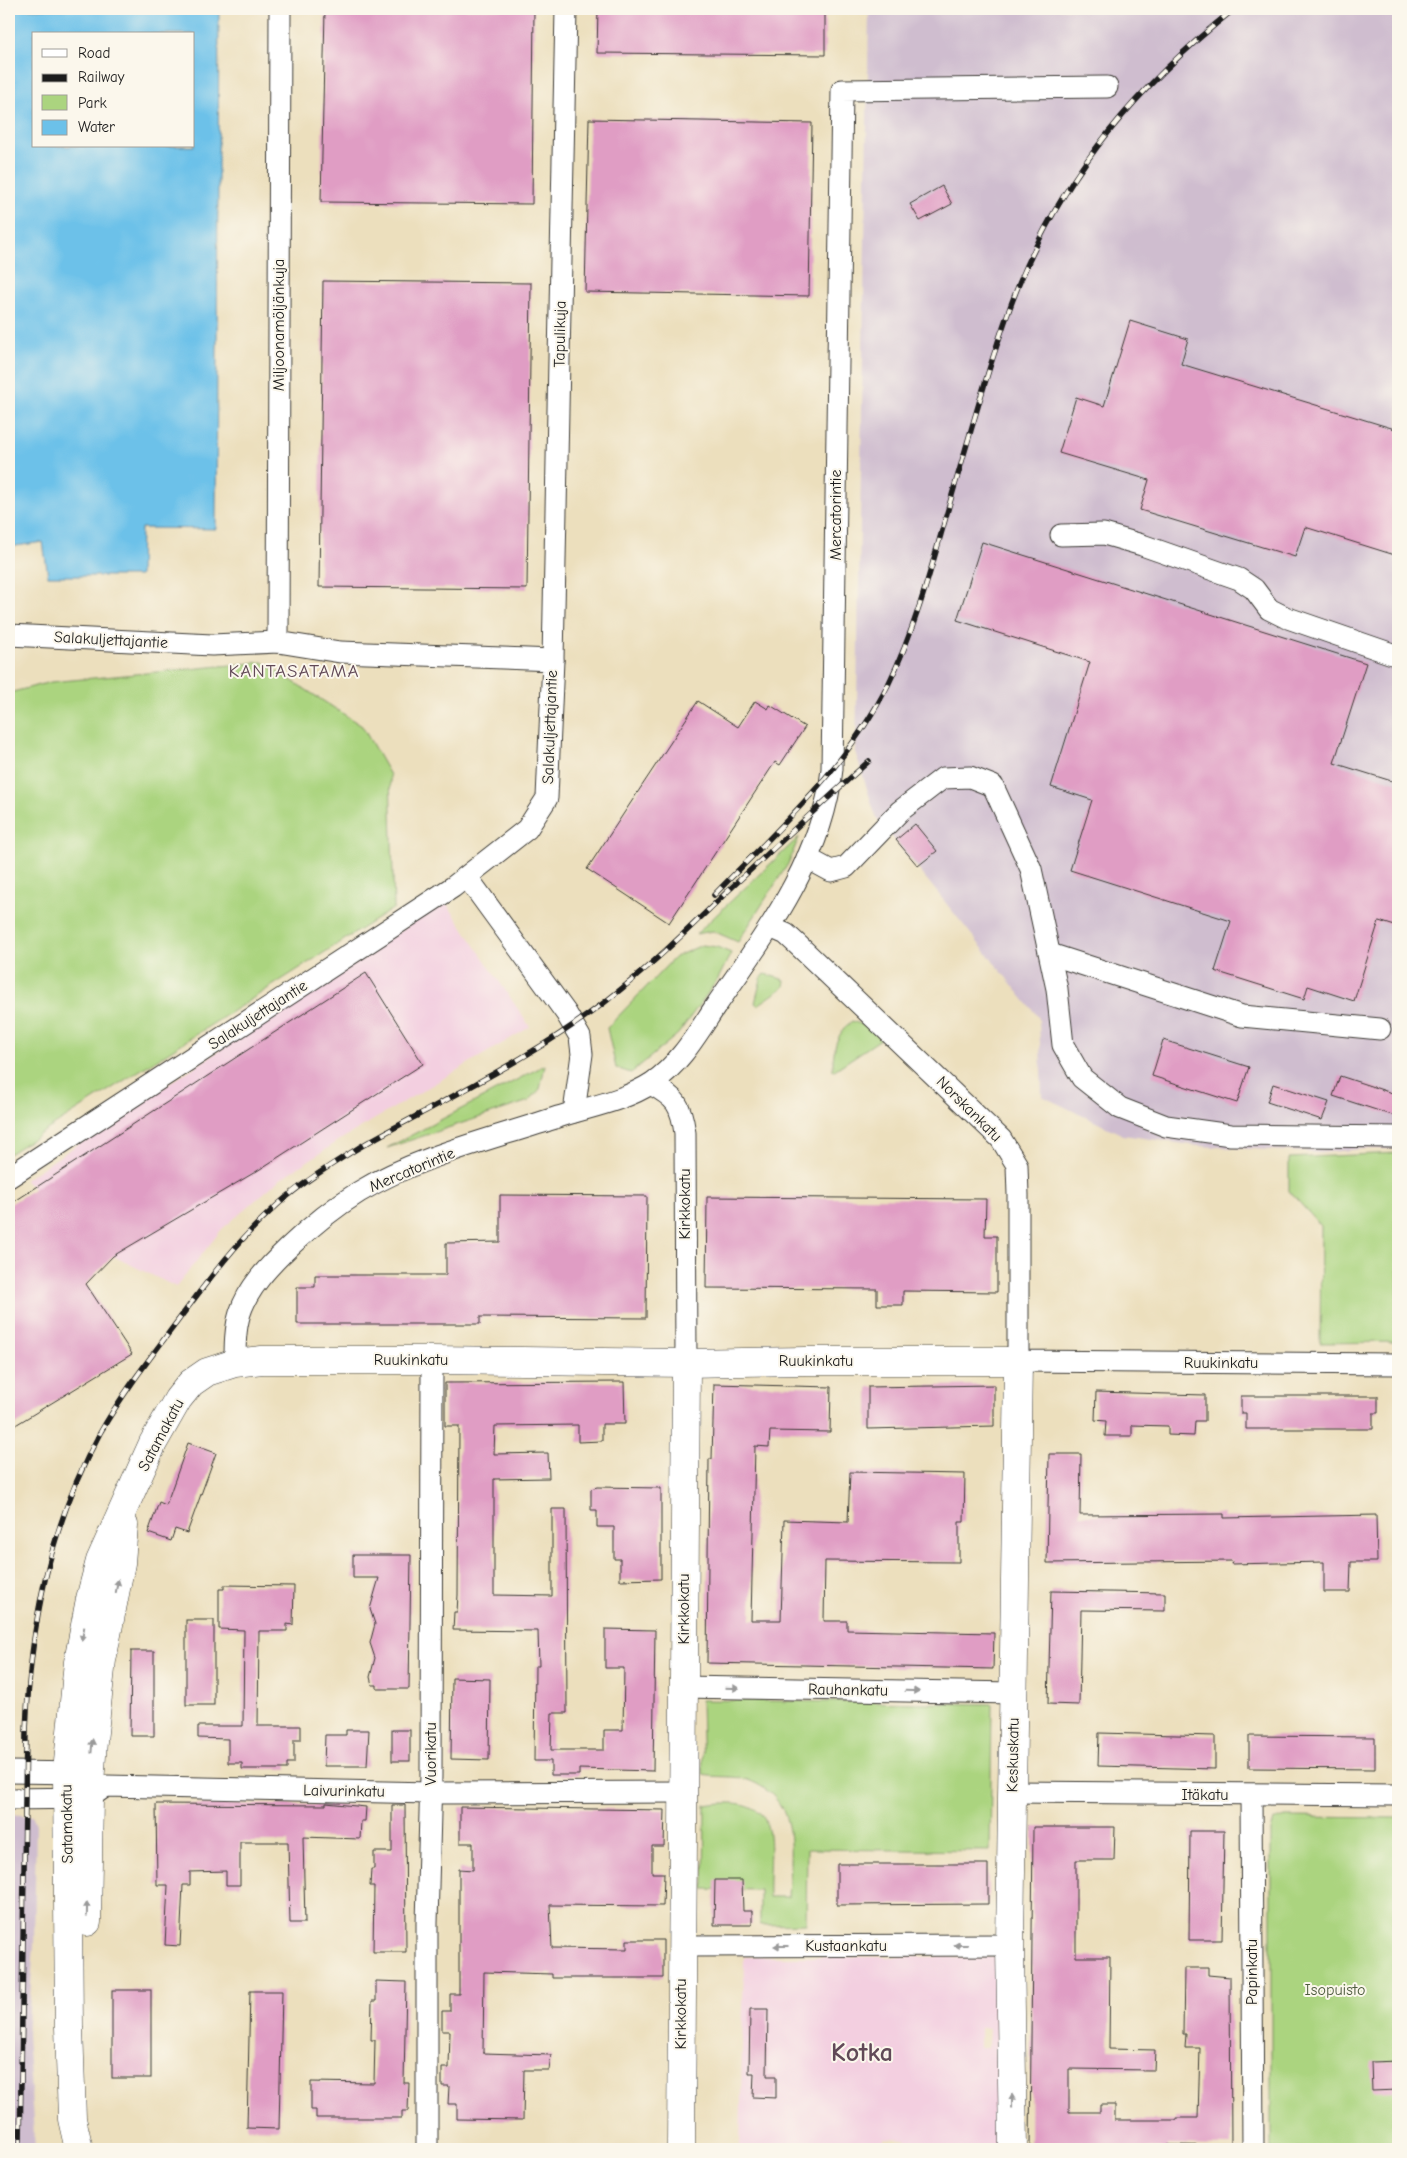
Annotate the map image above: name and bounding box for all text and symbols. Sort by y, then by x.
legend [32,32,195,148]
text: Road [78,44,110,62]
text: Railway [78,68,125,86]
text: Park [78,94,107,112]
text: Water [78,118,115,136]
street label: Miljoonamöljänkuja [270,259,288,391]
street label: Tapulikuja [550,300,570,368]
street label: Mercatorintie [827,470,845,560]
street label: Salakuljettajantie [54,628,168,652]
district label: KANTASATAMA [229,660,359,682]
street label: Salakuljettajantie [539,670,561,784]
street label: Salakuljettajantie [205,976,311,1054]
street label: Norskankatu [933,1073,1005,1145]
street label: Mercatorintie [367,1144,457,1196]
street label: Kirkkokatu [676,1169,694,1239]
street label: Ruukinkatu [374,1351,448,1369]
street label: Ruukinkatu [779,1352,853,1370]
street label: Ruukinkatu [1184,1354,1258,1372]
street label: Satamakatu [134,1396,188,1474]
street label: Kirkkokatu [675,1574,693,1644]
one-way arrow [113,1577,121,1593]
one-way arrow [79,1627,87,1643]
street label: Rauhankatu [808,1680,888,1700]
one-way arrow [724,1684,740,1692]
one-way arrow [904,1687,920,1695]
street label: Keskuskatu [1003,1718,1023,1792]
street label: Vuorikatu [422,1722,440,1786]
one-way arrow [89,1738,97,1754]
street label: Laivurinkatu [303,1781,385,1801]
street label: Satamakatu [57,1784,77,1864]
street label: Itäkatu [1181,1786,1229,1804]
one-way arrow [83,1900,91,1916]
street label: Kustaankatu [805,1937,887,1955]
street label: Papinkatu [1243,1939,1261,2005]
one-way arrow [953,1941,969,1949]
one-way arrow [773,1942,789,1950]
street label: Kirkkokatu [672,1979,690,2049]
park label: Isopuisto [1305,1981,1365,1999]
district label: Kotka [831,2038,893,2068]
one-way arrow [1008,2092,1016,2108]

